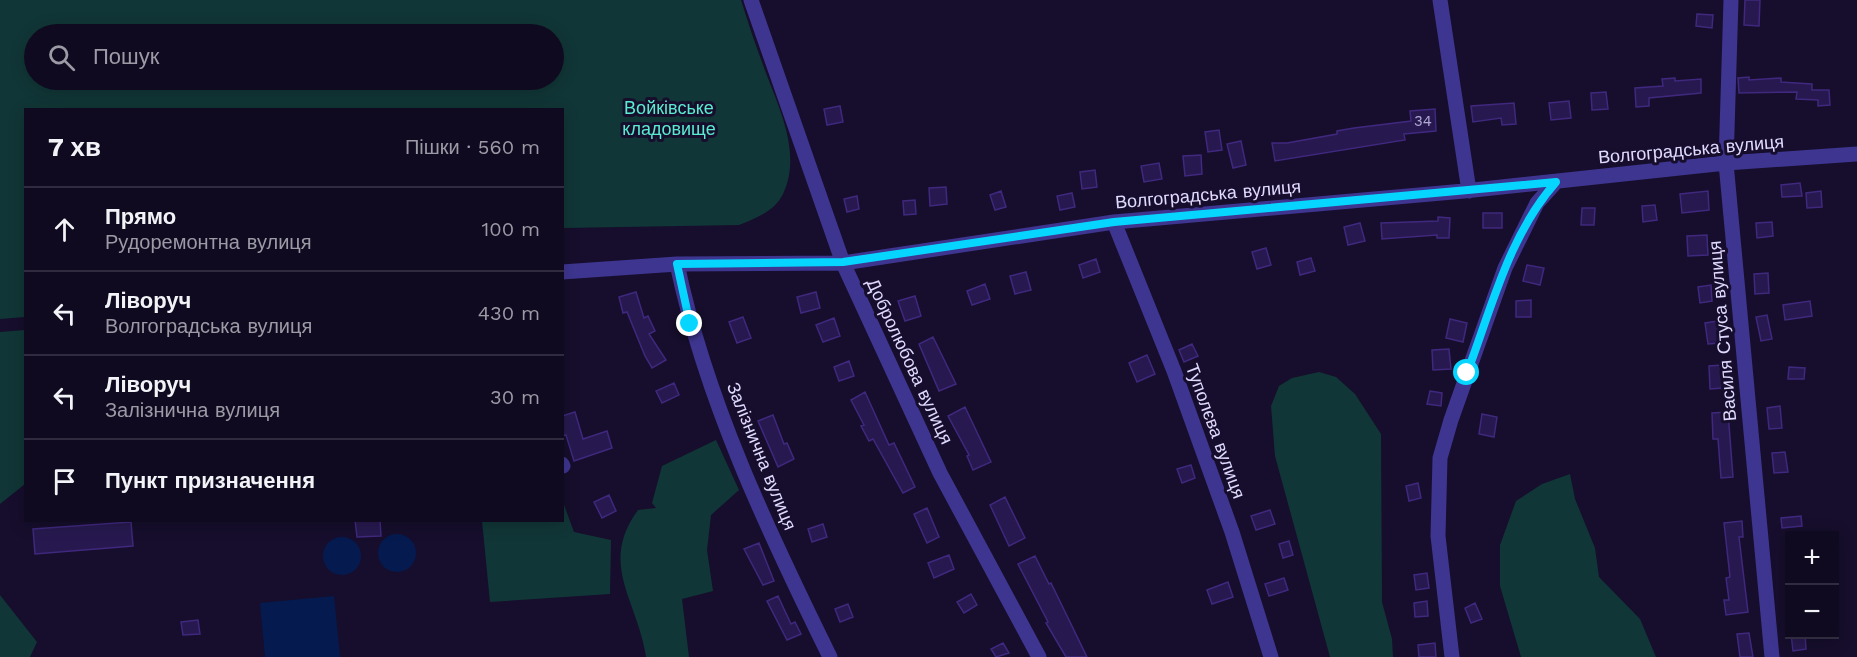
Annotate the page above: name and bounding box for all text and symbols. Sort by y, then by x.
search box [24,24,564,90]
icon: search [45,41,78,74]
text: Пошук [93,44,159,69]
park label: Войківське кладовище [622,97,716,139]
house number: 34 [1414,112,1432,130]
street label: Волгоградська вулиця [1597,130,1785,168]
text: 7 хв [48,132,101,162]
text: Пішки · 560 m [405,135,540,159]
street label: Волгоградська вулиця [1114,175,1302,213]
text: Прямо [105,204,176,229]
icon: ahead [48,213,81,246]
text: 100 m [481,217,540,241]
text: Рудоремонтна вулиця [105,230,312,254]
street label: Василя Стуса вулиця [1704,240,1740,422]
street label: Добролюбова вулиця [862,275,958,447]
text: Ліворуч [105,288,191,313]
icon: left [48,297,81,330]
text: 430 m [478,301,540,325]
route end [676,310,702,336]
text: Волгоградська вулиця [105,314,312,338]
route start [1453,359,1479,385]
street label: Туполєва вулиця [1182,361,1250,501]
text: Ліворуч [105,372,191,397]
street label: Залізнична вулиця [723,379,801,533]
icon: left [48,381,81,414]
text: 30 m [490,385,540,409]
text: Залізнична вулиця [105,398,280,422]
icon: arrive [48,465,81,498]
text: Пункт призначення [105,468,315,493]
map controls [1785,531,1839,639]
button: + [1785,531,1839,585]
button: − [1785,585,1839,639]

